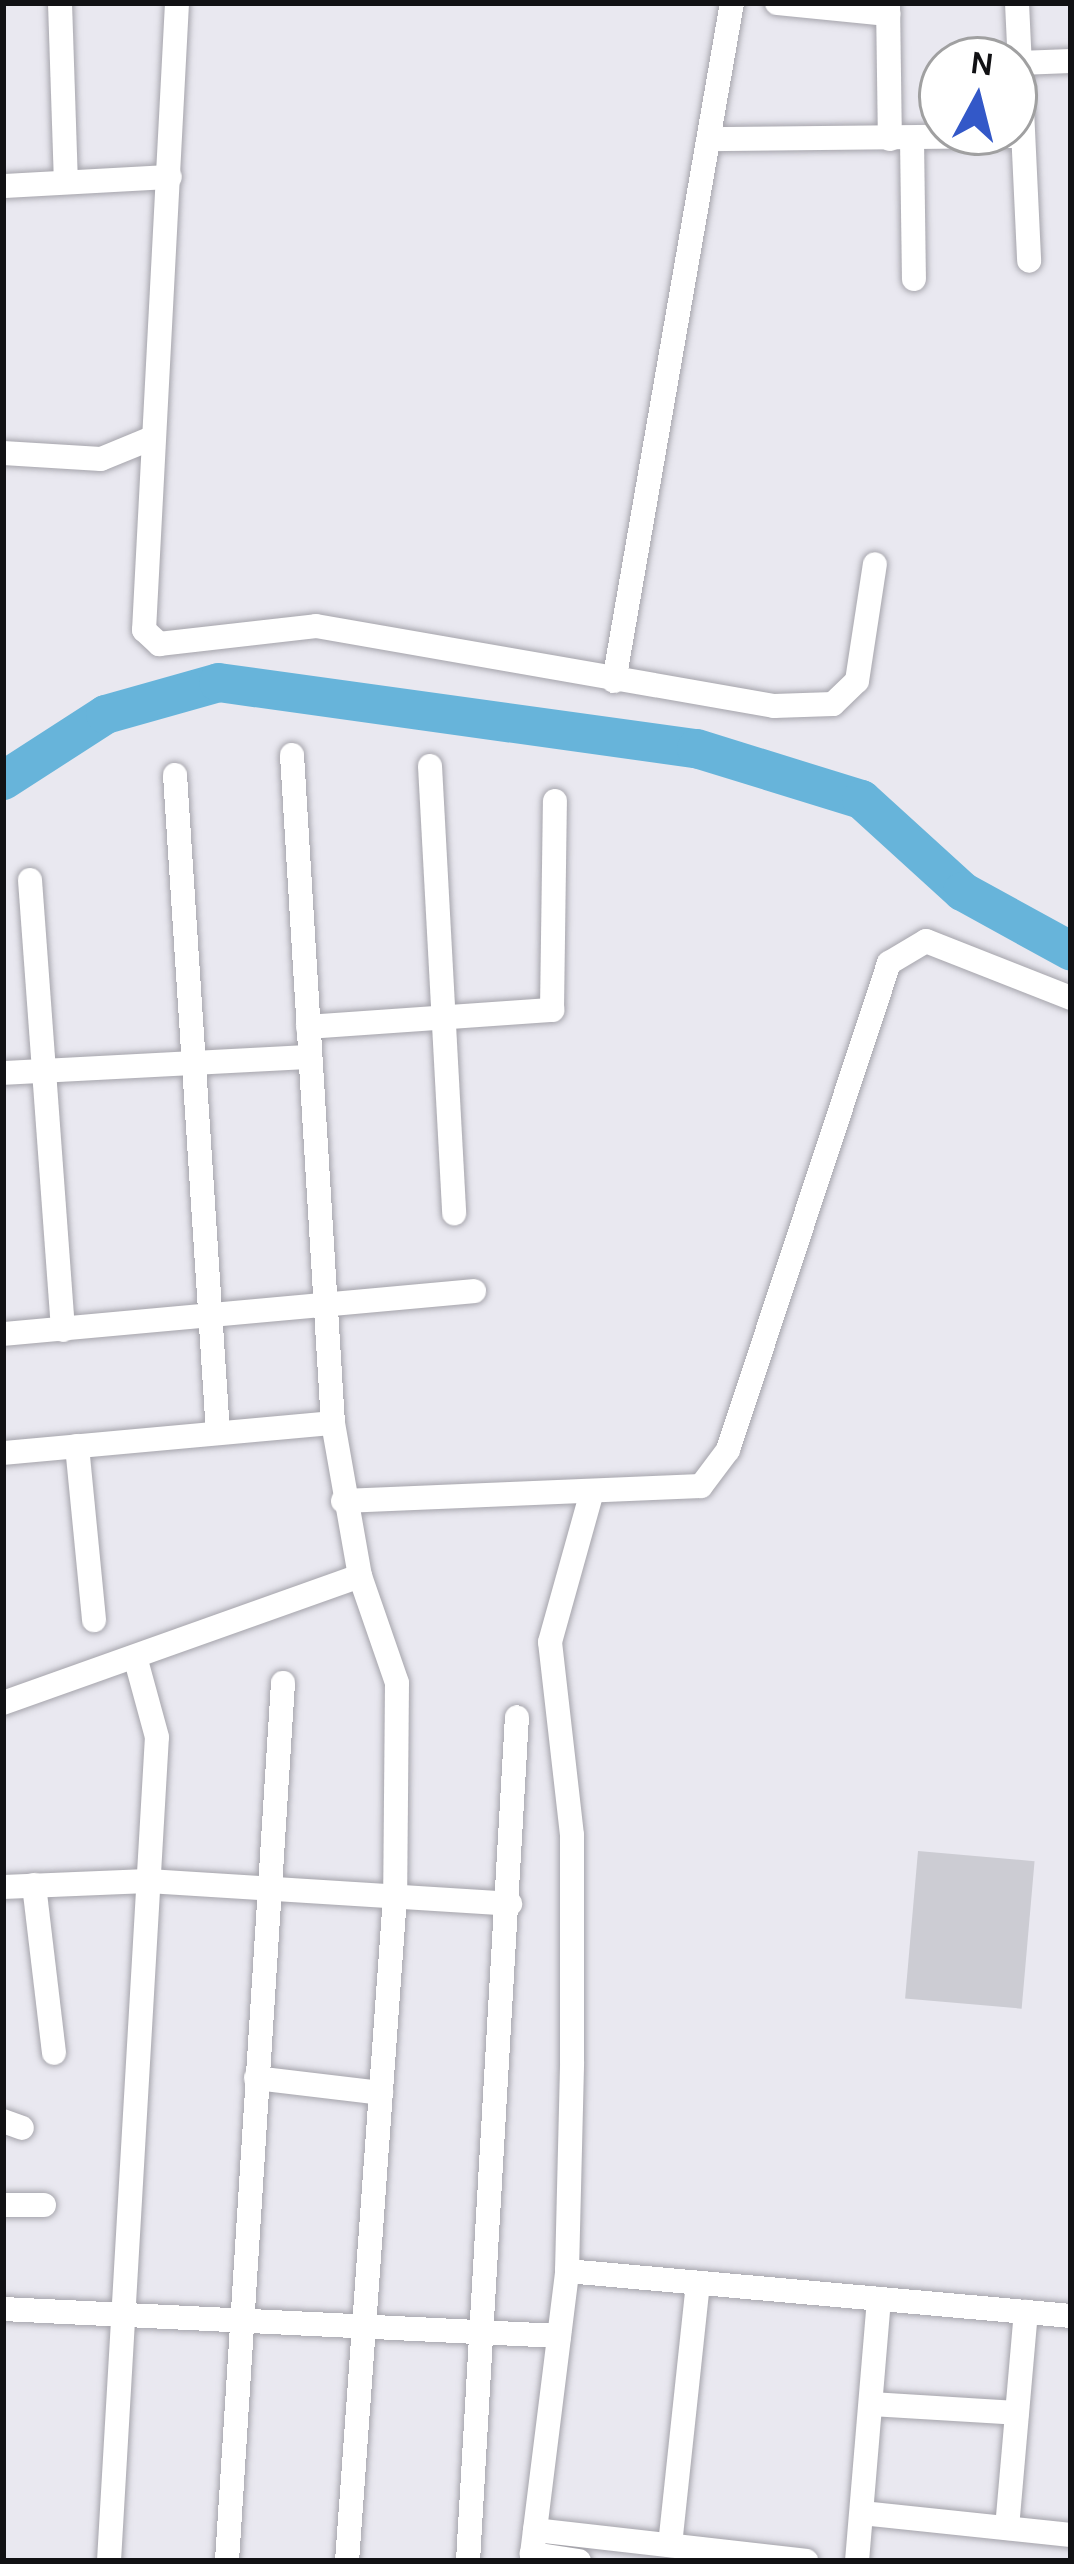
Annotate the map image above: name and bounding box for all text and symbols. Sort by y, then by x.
north arrow [918,36,1038,156]
text: N [968,43,996,84]

